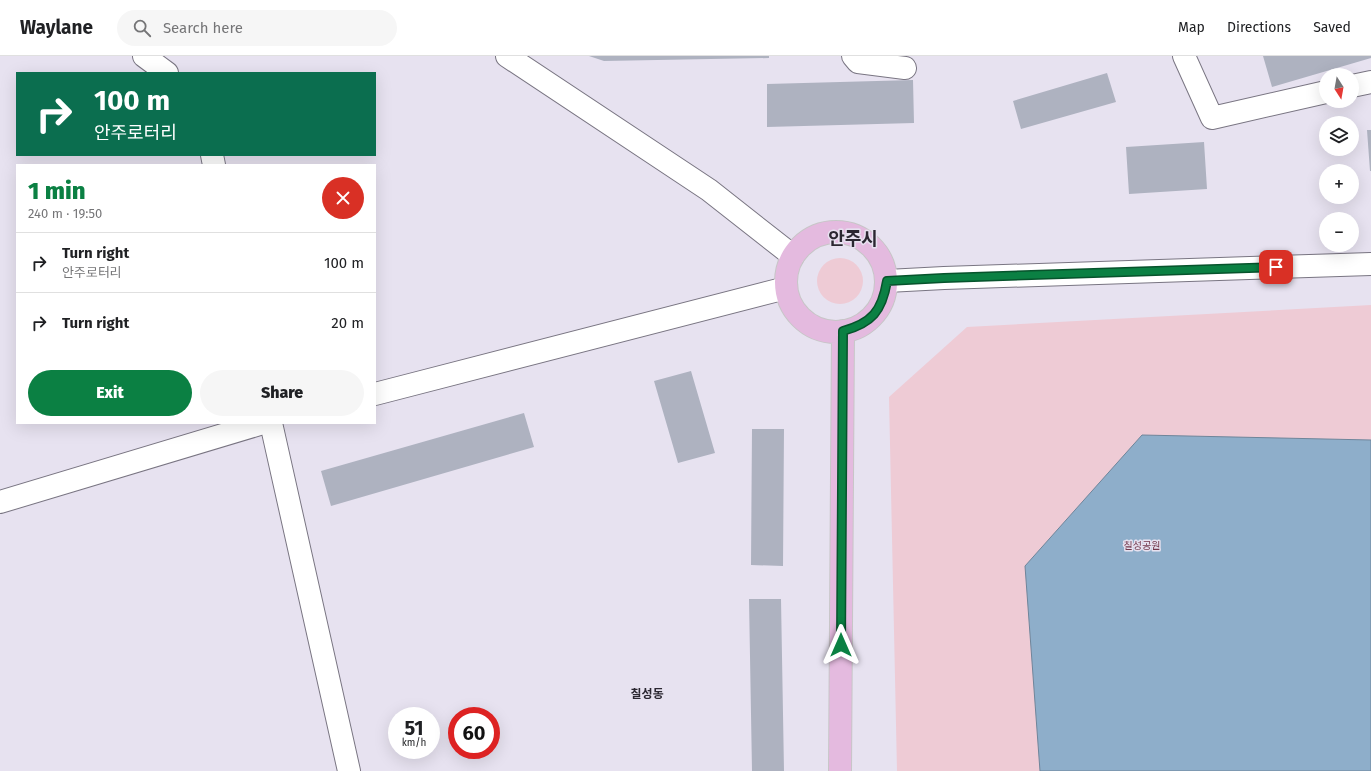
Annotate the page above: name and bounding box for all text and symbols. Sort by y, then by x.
search box [117,10,397,46]
text: Waylane [20,16,93,39]
icon: search [131,17,153,39]
text: Search here [163,19,243,37]
text: Map [1178,19,1205,36]
text: Directions [1227,19,1291,36]
text: Saved [1313,19,1351,36]
north arrow [1319,68,1359,108]
map controls [1319,68,1359,252]
text: 100 m [94,84,170,117]
icon: right [28,88,80,140]
button: layers [1319,116,1359,156]
text: 안주로터리 [94,122,177,144]
button: + [1319,164,1359,204]
text: 1 min [28,177,86,205]
button: close [322,177,364,219]
text: 240 m · 19:50 [28,206,102,221]
button: − [1319,212,1359,252]
district label: 안주시 [828,228,878,250]
text: Turn right [62,244,129,262]
pin [1259,250,1293,284]
icon: right [28,252,50,274]
text: 100 m [324,254,364,272]
icon: arrive [1265,256,1287,278]
text: 안주로터리 [62,265,122,280]
icon: right [28,312,50,334]
text: Turn right [62,314,129,332]
text: 20 m [331,314,364,332]
button: Exit [28,370,192,416]
button: Share [200,370,364,416]
park label: 칠성공원 [1124,540,1160,552]
position arrow [820,624,862,666]
district label: 칠성동 [630,687,664,701]
speed limit sign: 60 [448,707,500,759]
text: 51 [405,716,423,740]
text: km/h [402,737,426,749]

